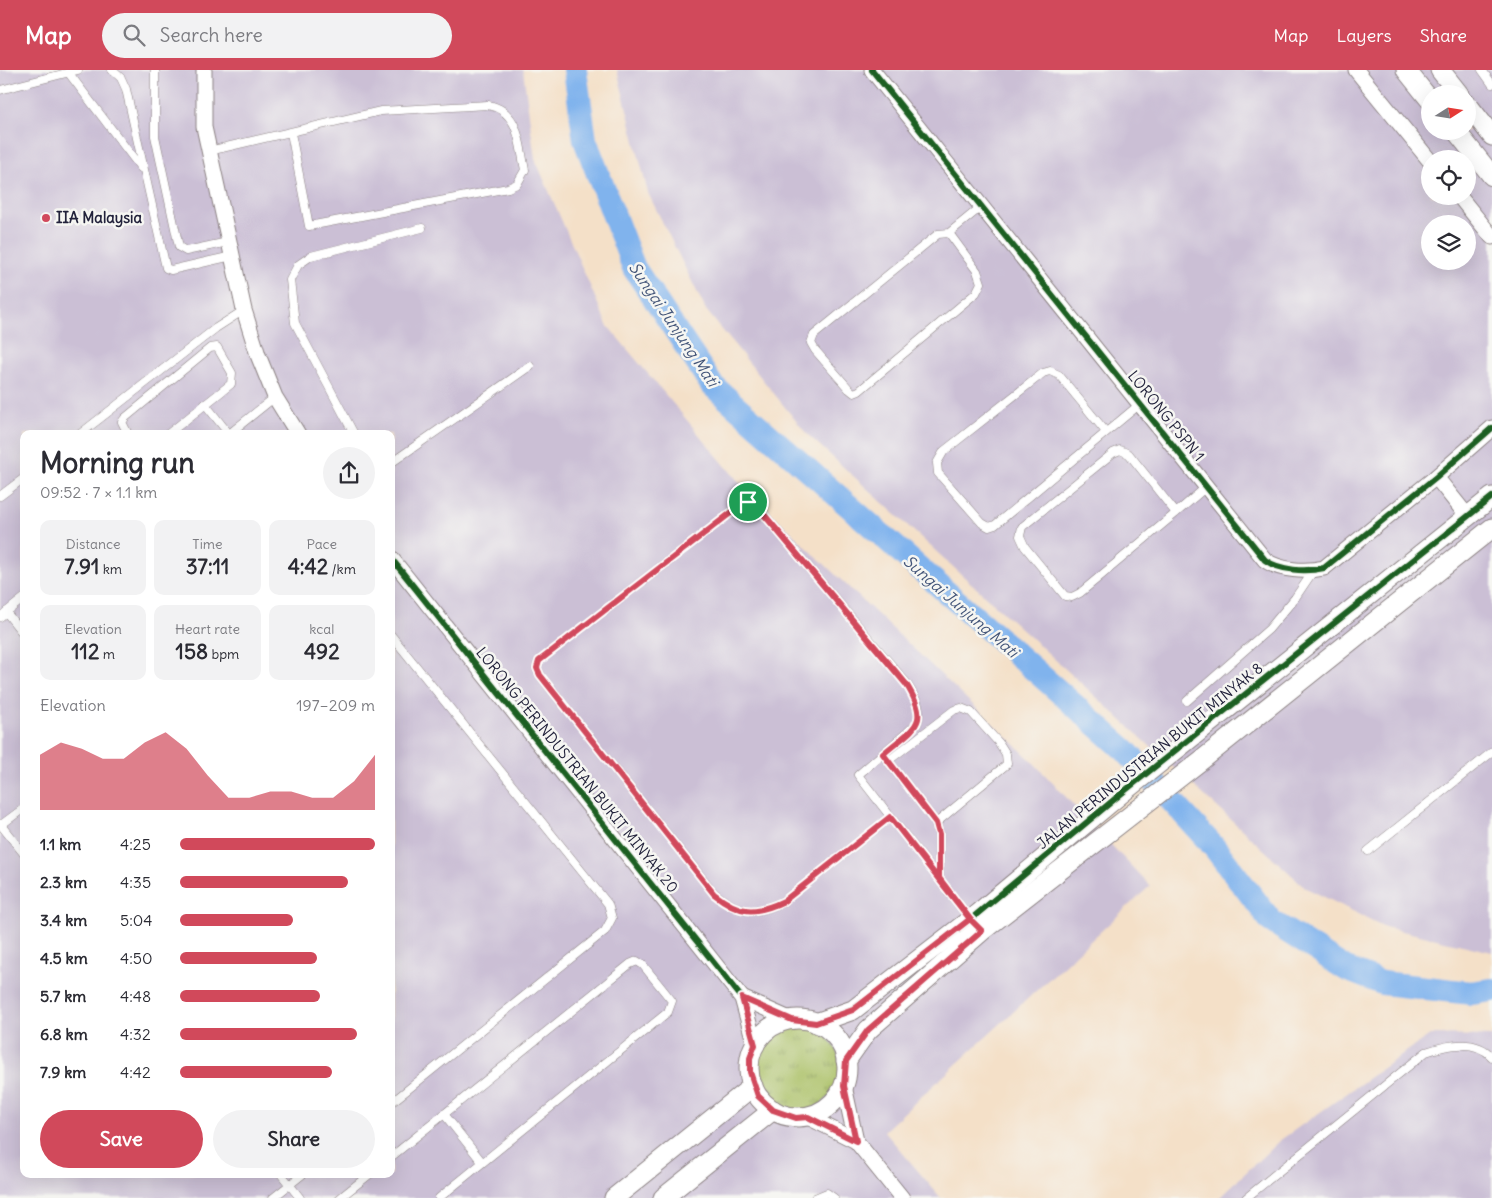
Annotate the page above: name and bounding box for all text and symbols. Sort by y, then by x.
search box [102,13,452,58]
text: Map [25,20,72,50]
icon: search [120,21,148,49]
text: Search here [160,23,263,47]
text: Map [1273,24,1308,47]
text: Layers [1336,24,1392,47]
text: Share [1420,24,1467,47]
north arrow [1421,85,1476,140]
map controls [1421,85,1476,270]
button: locate [1421,150,1476,205]
place label: IIA Malaysia [56,208,142,228]
marker: IIA Malaysia [40,212,52,224]
button: layers [1421,215,1476,270]
water label: Sungai Junjung Mati [625,258,724,392]
street label: LORONG PSPN 1 [1124,366,1209,465]
text: Morning run [40,445,195,481]
button: share [323,447,375,499]
pin [727,481,769,523]
text: 09:52 · 7 × 1.1 km [40,482,157,502]
icon: arrive [734,488,762,516]
text: Distance [66,535,121,553]
text: Time [192,535,223,553]
text: Pace [307,535,337,553]
water label: Sungai Junjung Mati [900,551,1024,663]
text: 7.91 [64,553,99,580]
text: 37:11 [186,553,229,580]
text: 4:42 [288,553,328,580]
text: km [99,560,122,578]
text: /km [328,560,356,578]
text: Elevation [64,620,122,638]
text: Heart rate [175,620,240,638]
text: kcal [309,620,334,638]
text: 112 [71,638,99,665]
text: 158 [176,638,208,665]
text: 492 [304,638,340,665]
street label: LORONG PERINDUSTRIAN BUKIT MINYAK 20 [472,643,683,896]
text: m [99,645,115,663]
text: bpm [208,645,239,663]
street label: JALAN PERINDUSTRIAN BUKIT MINYAK 8 [1033,658,1267,853]
text: Elevation [40,695,106,715]
text: 197–209 m [296,695,375,715]
text: 1.1 km [40,834,81,854]
text: 4:25 [120,834,151,854]
text: 2.3 km [40,872,87,892]
text: 4:35 [120,872,151,892]
text: 3.4 km [40,910,87,930]
text: 5:04 [120,910,153,930]
text: 4.5 km [40,948,88,968]
text: 4:50 [120,948,153,968]
text: 5.7 km [40,986,86,1006]
text: 4:48 [120,986,151,1006]
text: 6.8 km [40,1024,88,1044]
text: 4:32 [120,1024,151,1044]
text: 7.9 km [40,1062,86,1082]
text: 4:42 [120,1062,151,1082]
button: Save [40,1110,203,1168]
button: Share [213,1110,375,1168]

